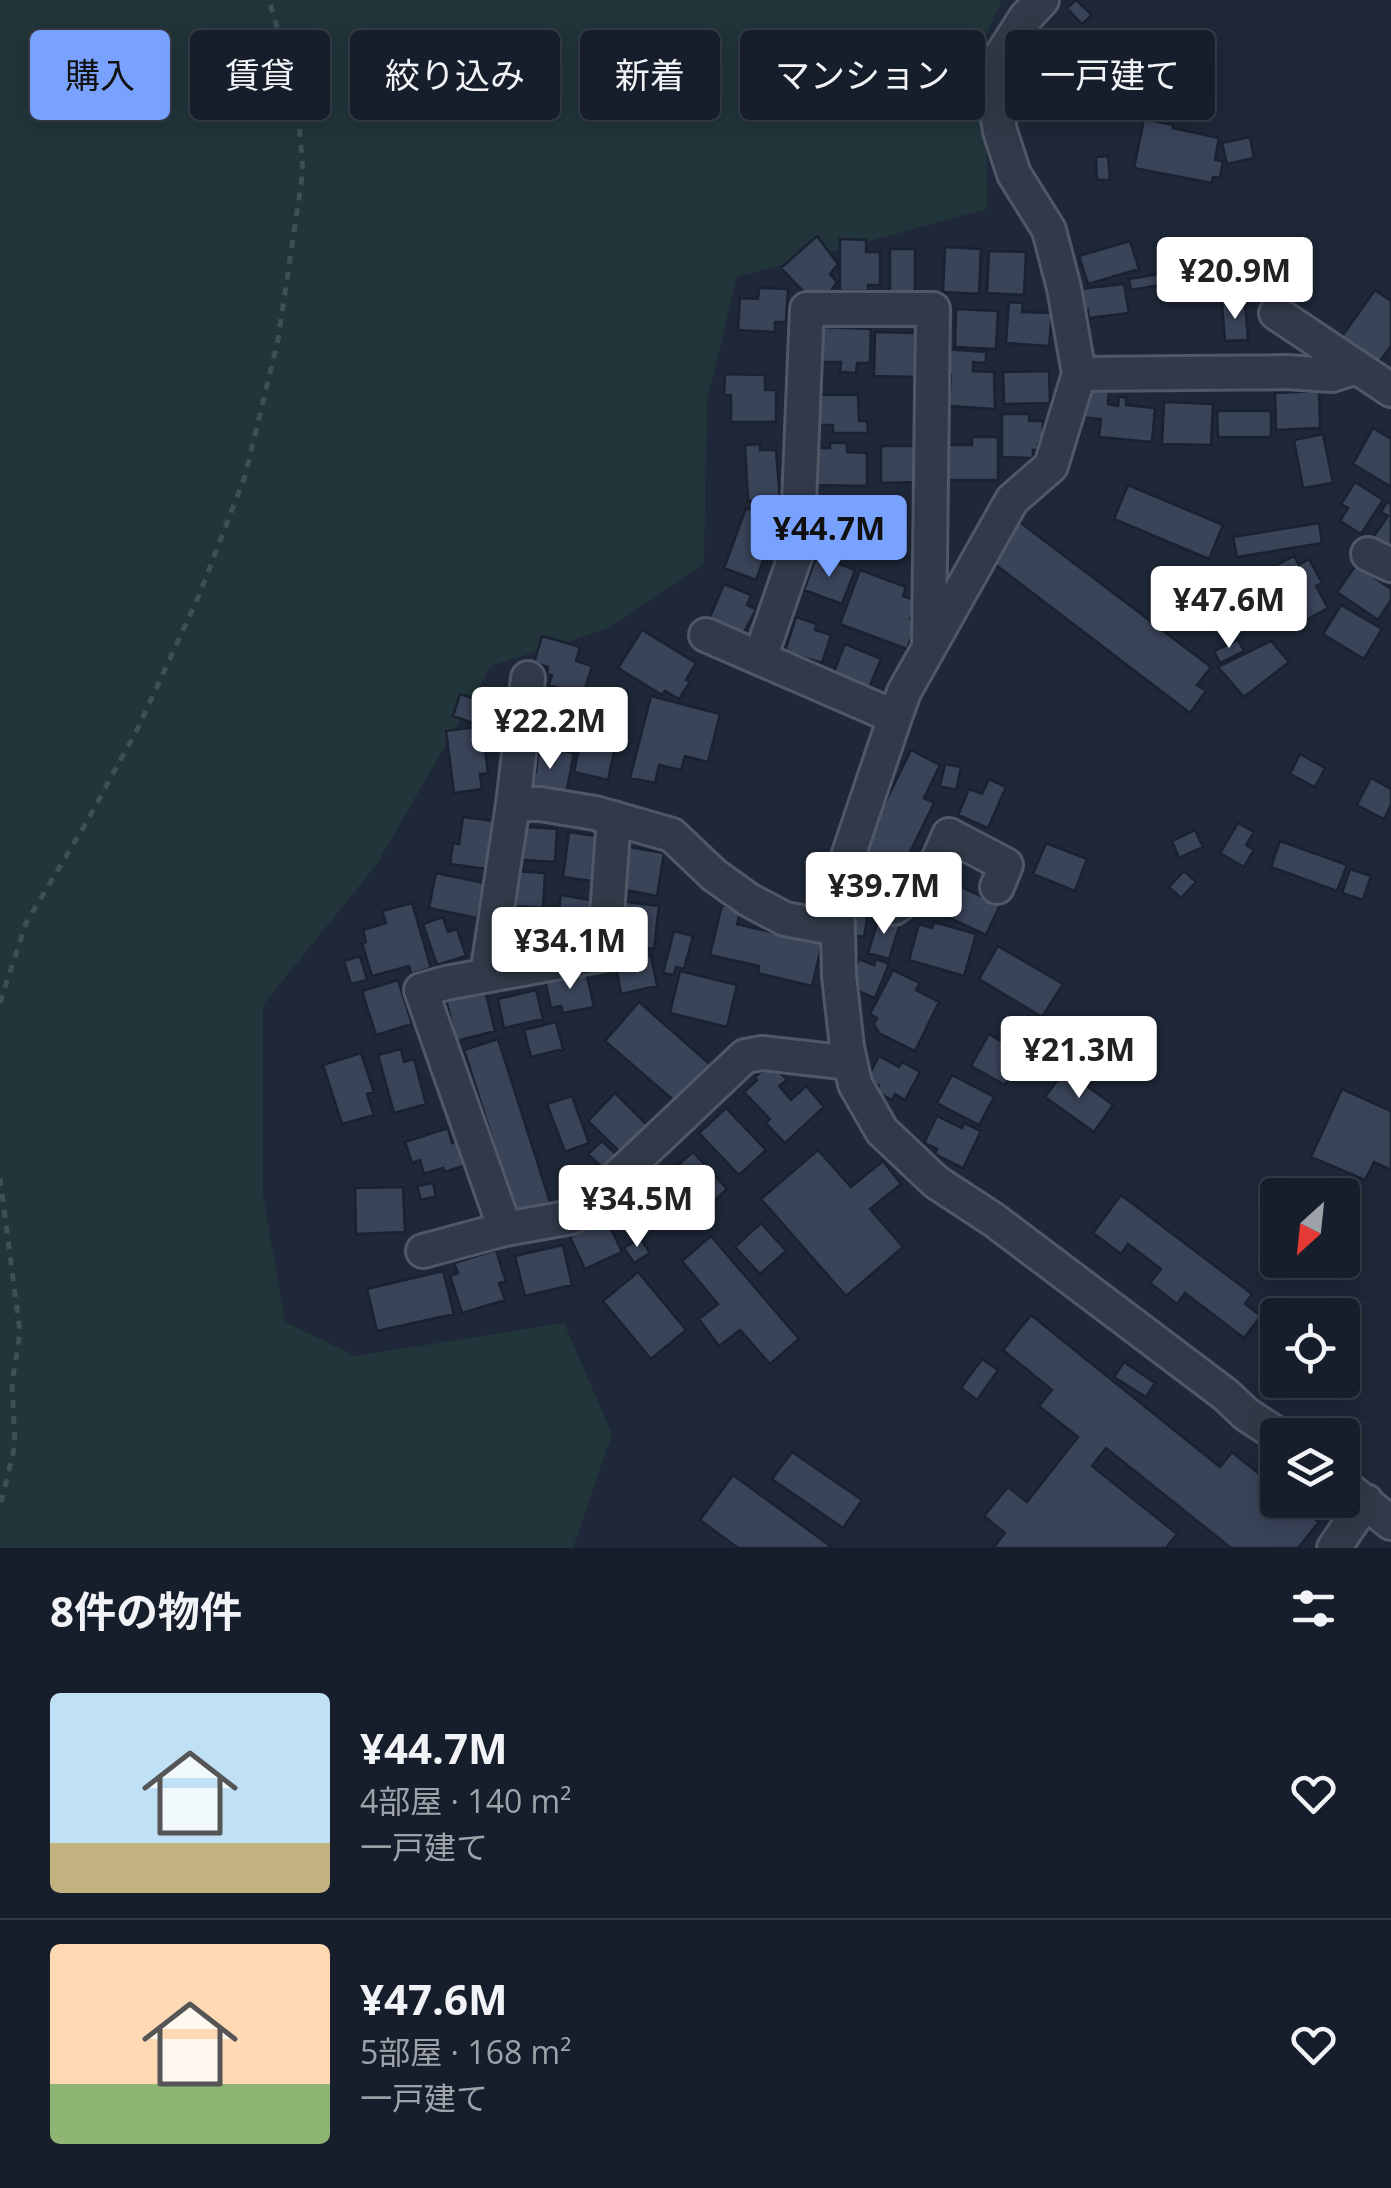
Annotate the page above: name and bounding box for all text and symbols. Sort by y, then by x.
chip: 購入 [30,30,170,120]
chip: 賃貸 [190,30,330,120]
chip: 絞り込み [350,30,560,120]
chip: 新着 [580,30,720,120]
chip: マンション [740,30,985,120]
chip: 一戸建て [1005,30,1215,120]
pin: ¥20.9M [1154,237,1316,322]
text: ¥20.9M [1179,248,1291,291]
pin: ¥44.7M [748,495,910,580]
text: ¥44.7M [773,506,885,549]
pin: ¥47.6M [1148,566,1310,651]
text: ¥47.6M [1173,577,1285,620]
pin: ¥22.2M [469,687,631,772]
text: ¥22.2M [494,698,606,741]
pin: ¥39.7M [803,852,965,937]
text: ¥39.7M [828,863,940,906]
pin: ¥34.1M [489,907,651,992]
text: ¥34.1M [514,918,626,961]
pin: ¥21.3M [998,1016,1160,1101]
text: ¥21.3M [1023,1027,1135,1070]
pin: ¥34.5M [556,1165,718,1250]
text: ¥34.5M [581,1176,693,1219]
north arrow [1260,1178,1360,1278]
map controls [1260,1178,1360,1518]
button: locate [1260,1298,1360,1398]
button: layers [1260,1418,1360,1518]
icon: filters [1286,1581,1341,1636]
text: 8件の物件 [50,1582,242,1639]
text: ¥44.7M [360,1719,508,1776]
icon: home [130,1733,250,1853]
icon: heart [1286,1766,1341,1821]
text: 4部屋 · 140 m² [360,1779,571,1822]
text: 一戸建て [360,1825,488,1868]
text: ¥47.6M [360,1970,508,2027]
icon: home [130,1984,250,2104]
icon: heart [1286,2017,1341,2072]
text: 5部屋 · 168 m² [360,2030,571,2073]
text: 一戸建て [360,2076,488,2119]

